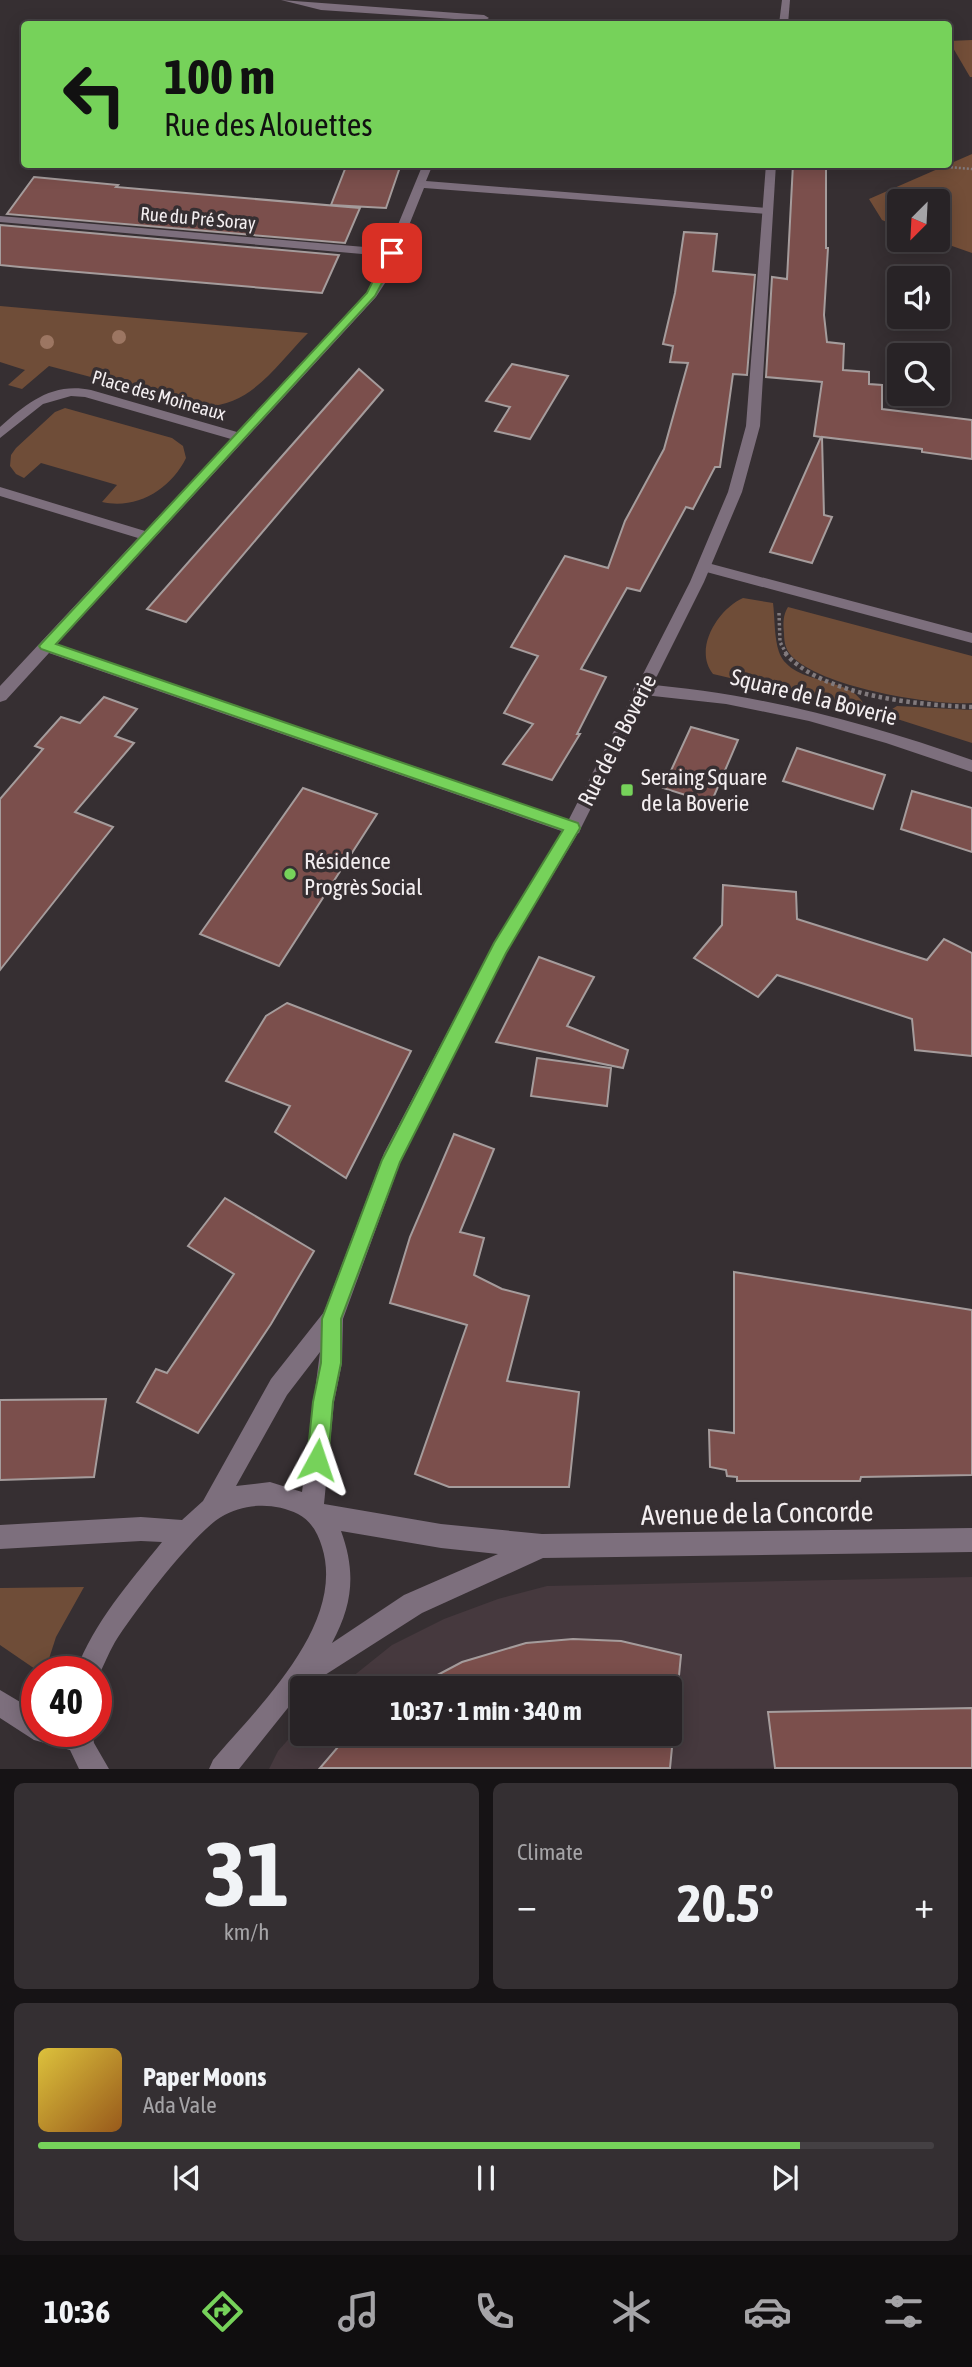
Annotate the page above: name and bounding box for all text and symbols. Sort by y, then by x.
text: 100 m [164,48,275,104]
icon: left [49,49,140,140]
text: Rue des Alouettes [164,106,373,143]
north arrow [887,189,950,252]
map controls [887,189,950,406]
street label: Rue du Pré Soray [139,202,257,234]
pin [362,223,422,283]
icon: arrive [373,234,411,272]
button: sound [887,266,950,329]
button: search [887,343,950,406]
street label: Place des Moineaux [90,365,229,425]
street label: Square de la Boverie [728,664,900,730]
street label: Rue de la Boverie [573,670,661,810]
place label: Seraing Square de la Boverie [641,764,767,816]
marker: Seraing Square de la Boverie [619,782,635,798]
place label: Résidence Progrès Social [304,848,422,900]
marker: Résidence Progrès Social [282,866,298,882]
position arrow [280,1423,354,1497]
street label: Avenue de la Concorde [640,1495,874,1531]
speed limit sign: 40 [21,1656,112,1747]
text: 10:37 · 1 min · 340 m [390,1696,582,1726]
text: 31 [204,1821,289,1925]
text: Climate [517,1839,583,1865]
text: 20.5° [677,1873,774,1933]
text: − [517,1883,537,1926]
text: + [914,1883,934,1926]
text: km/h [224,1919,269,1945]
text: Paper Moons [143,2062,266,2092]
text: Ada Vale [143,2092,217,2118]
icon: previous [168,2159,206,2197]
icon: pause [467,2159,505,2197]
icon: next [766,2159,804,2197]
icon: directions [198,2287,247,2336]
icon: music [334,2287,383,2336]
icon: phone [470,2287,519,2336]
icon: climate [607,2287,656,2336]
icon: car [743,2287,792,2336]
icon: filters [879,2287,928,2336]
text: 10:36 [44,2293,110,2330]

